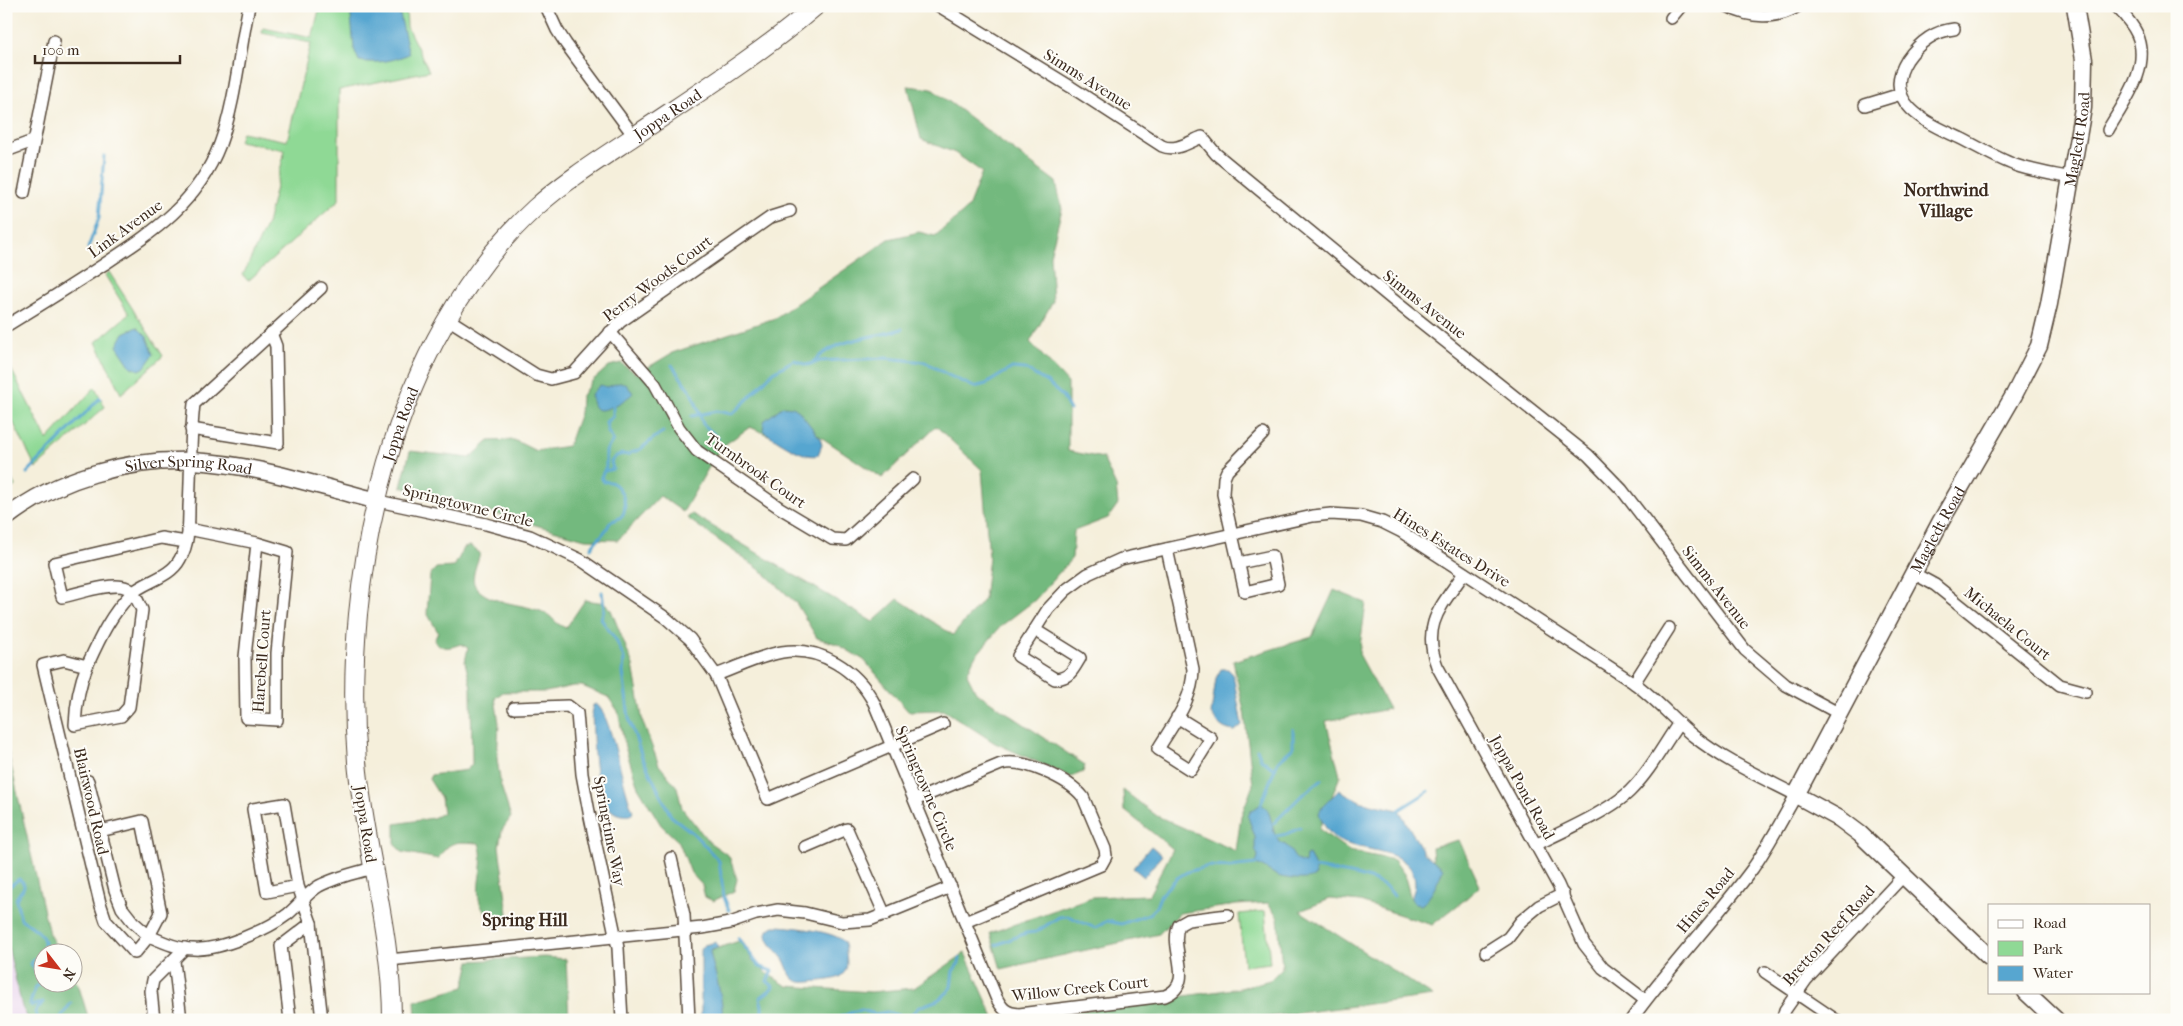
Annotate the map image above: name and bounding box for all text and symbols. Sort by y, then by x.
scale bar [35,32,180,64]
text: 100 m [42,41,80,59]
street label: Simms Avenue [1040,45,1135,114]
street label: Joppa Road [629,85,706,145]
street label: Magledt Road [2060,91,2093,189]
district label: Northwind Village [1903,180,1990,222]
street label: Link Avenue [85,195,166,262]
street label: Perry Woods Court [599,231,716,326]
street label: Simms Avenue [1379,266,1470,343]
street label: Joppa Road [378,384,423,465]
street label: Turnbrook Court [702,429,810,512]
street label: Silver Spring Road [123,452,254,479]
street label: Springtowne Circle [401,480,535,531]
street label: Magledt Road [1906,483,1969,577]
street label: Hines Estates Drive [1390,504,1514,591]
street label: Simms Avenue [1678,542,1755,633]
street label: Michaela Court [1960,583,2055,664]
street label: Harebell Court [248,608,275,713]
street label: Springtowne Circle [892,723,961,854]
street label: Joppa Pond Road [1485,730,1559,843]
street label: Blairwood Road [70,746,113,857]
street label: Springtime Way [590,774,630,888]
street label: Joppa Road [350,782,381,864]
street label: Hines Road [1673,864,1738,937]
street label: Bretton Reef Road [1778,881,1879,990]
legend [1988,904,2150,994]
district label: Spring Hill [482,910,569,931]
text: Road [2033,914,2067,932]
text: Park [2033,940,2063,958]
north arrow [32,944,82,994]
text: Water [2032,964,2073,982]
text: N [58,966,79,984]
street label: Willow Creek Court [1010,972,1150,1005]

